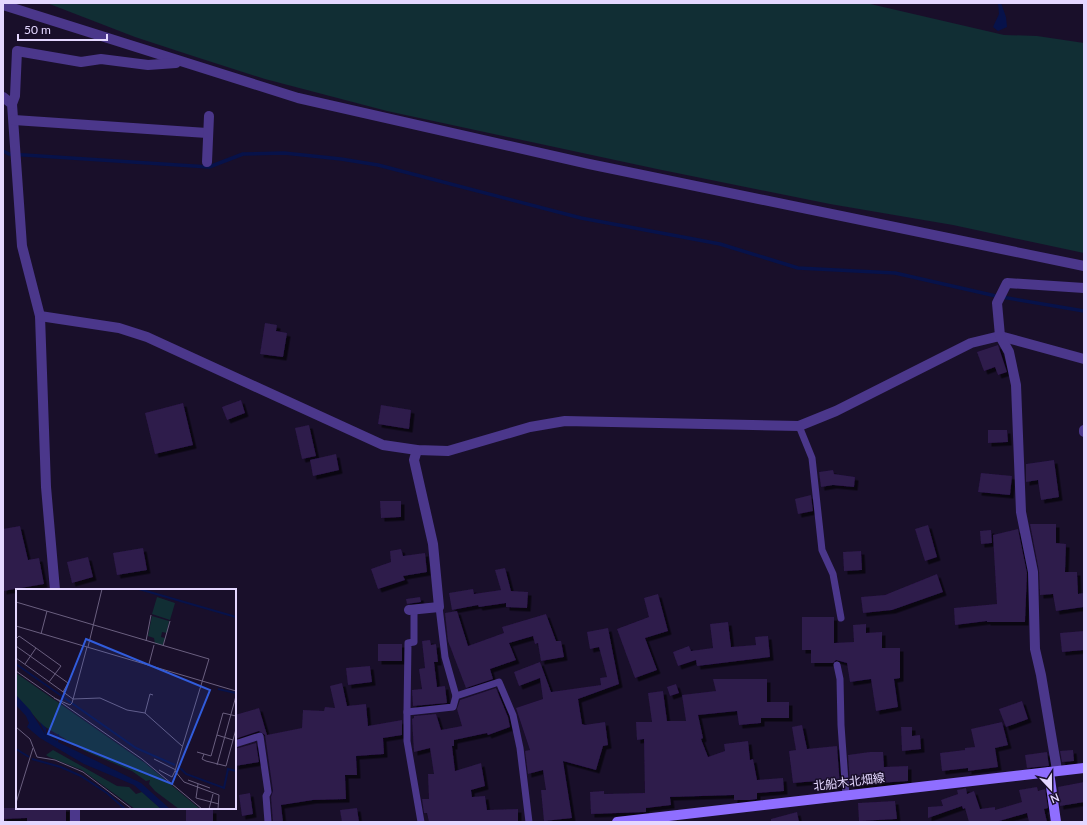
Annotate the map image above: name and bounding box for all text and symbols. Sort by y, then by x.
scale bar [18,16,107,42]
text: 50 m [24,22,51,37]
inset map [16,589,236,809]
north arrow [1031,769,1071,809]
street label: 北船木北畑線 [812,770,886,793]
text: N [1049,791,1061,806]

